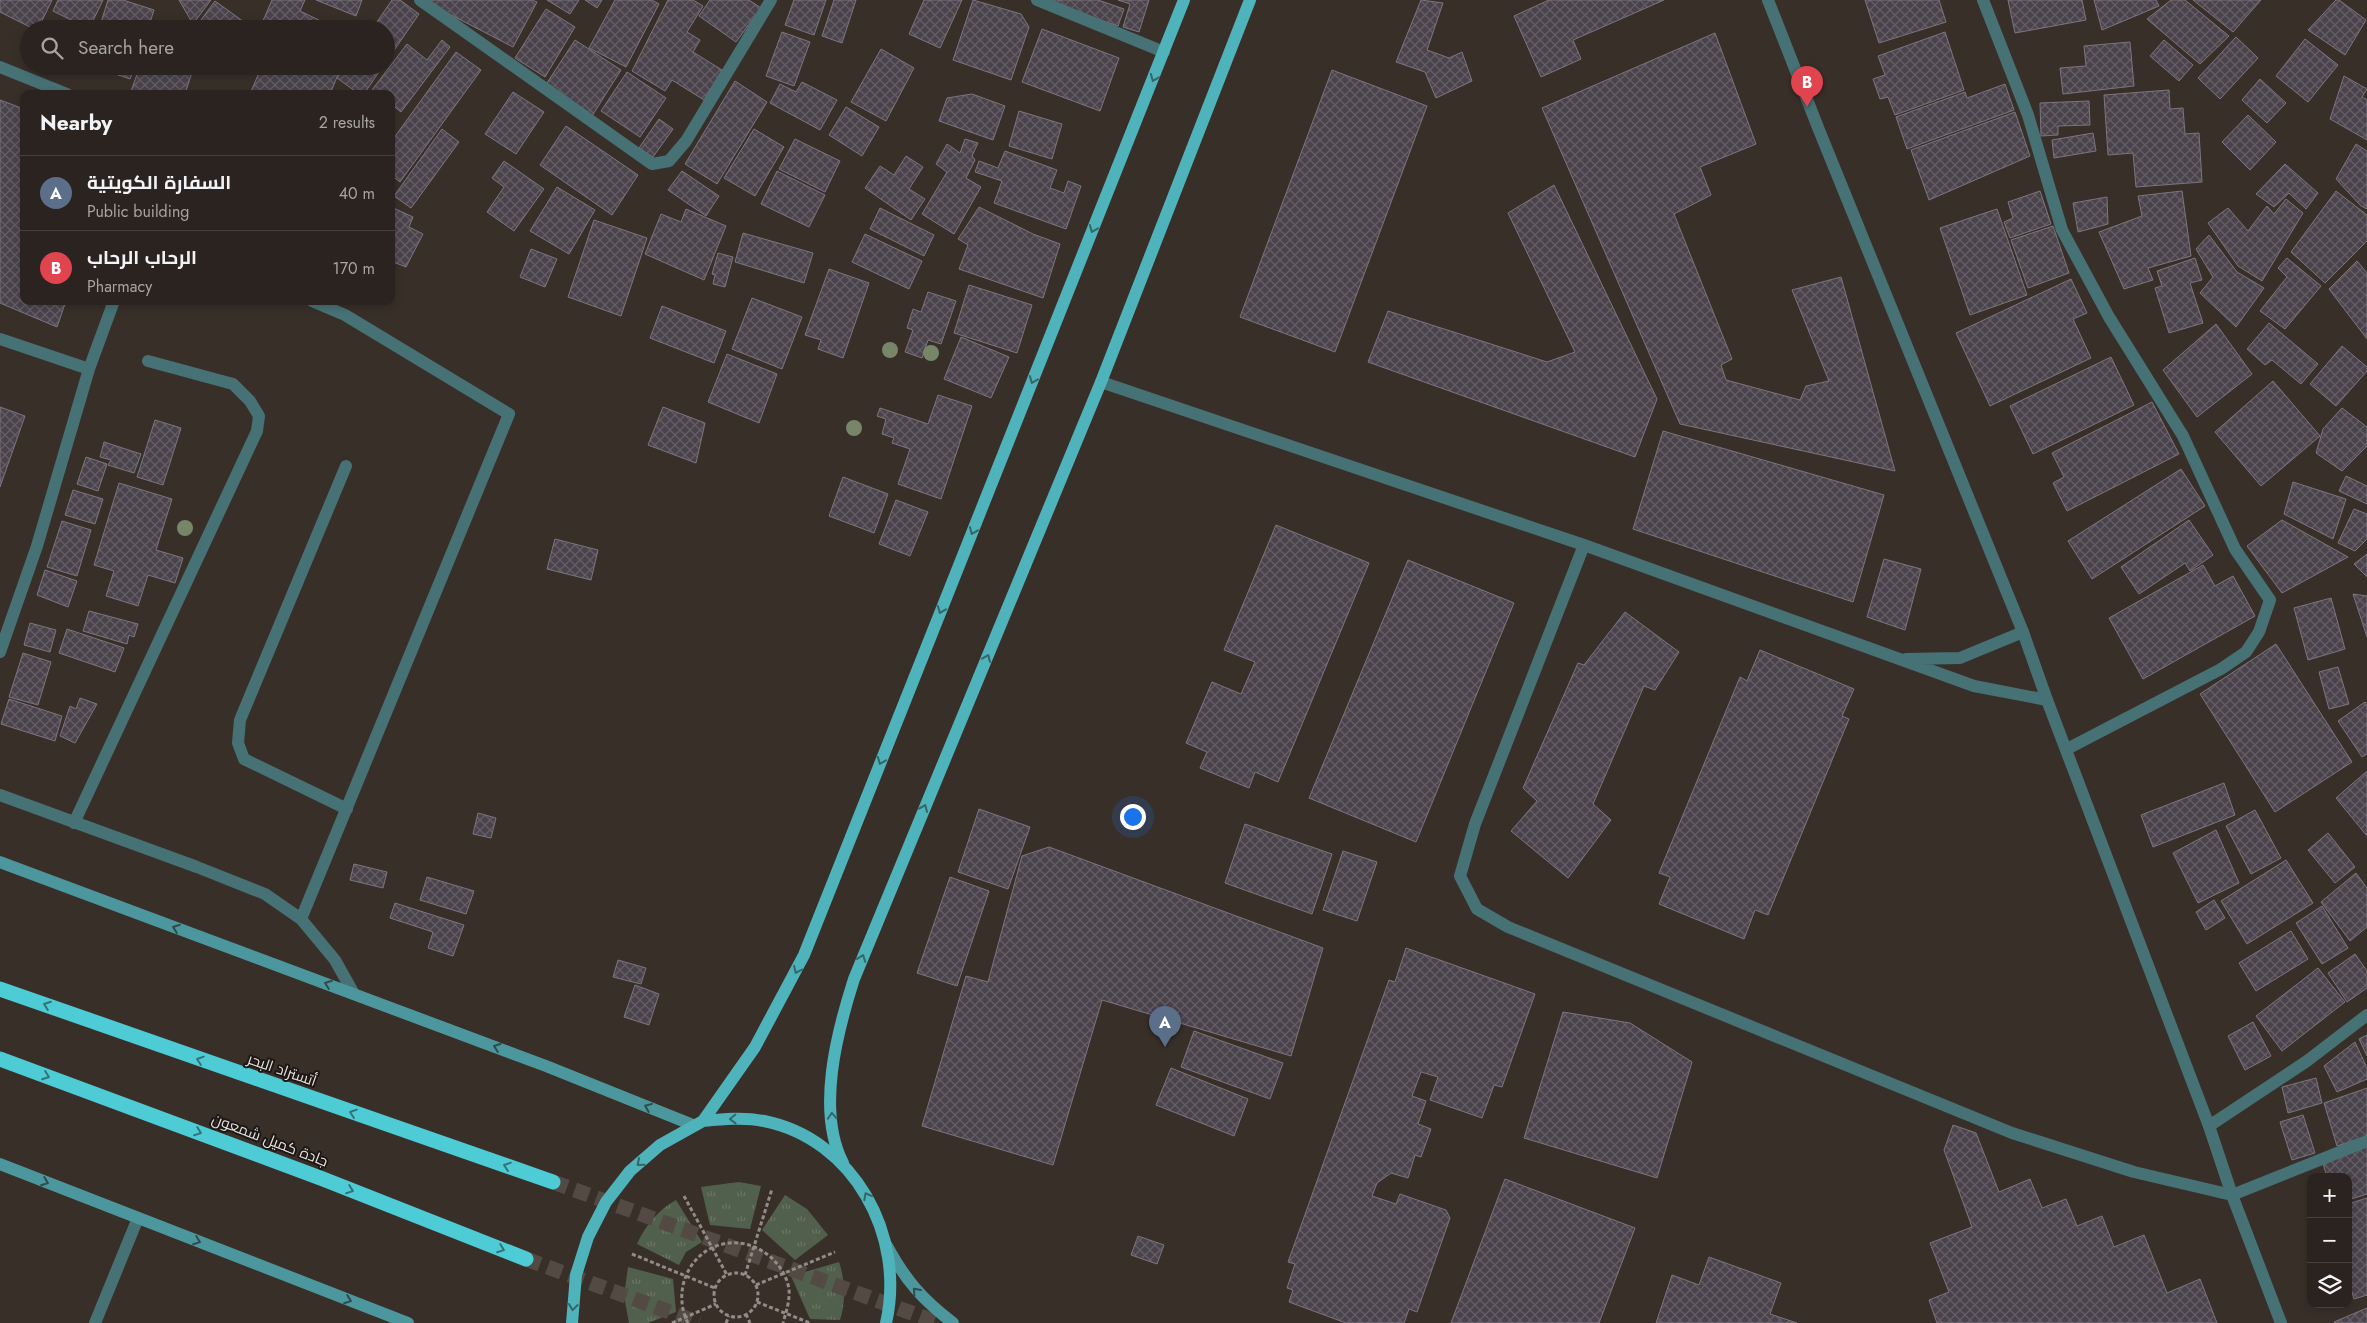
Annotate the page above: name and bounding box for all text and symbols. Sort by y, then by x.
search box [20,20,395,75]
icon: search [38,34,66,62]
text: Search here [78,34,174,61]
pin: B [1791,66,1823,107]
one-way arrow [1149,73,1160,82]
text: Nearby [40,108,112,138]
text: 2 results [319,111,375,134]
text: السفارة الكويتية [87,169,231,196]
text: A [50,182,62,205]
text: 40 m [339,182,375,205]
text: Public building [87,200,189,223]
one-way arrow [1089,224,1100,233]
text: الرحاب الرحاب [87,244,197,271]
text: B [51,257,61,280]
text: 170 m [333,257,375,280]
text: Pharmacy [87,275,152,298]
one-way arrow [1029,375,1039,384]
one-way arrow [969,526,979,535]
one-way arrow [937,605,948,614]
one-way arrow [980,654,991,663]
one-way arrow [877,756,887,765]
one-way arrow [918,804,929,813]
your location [1120,804,1146,830]
one-way arrow [172,924,181,934]
one-way arrow [856,954,866,963]
one-way arrow [793,965,803,974]
one-way arrow [325,980,333,990]
one-way arrow [43,1001,52,1011]
pin: A [1149,1006,1181,1047]
one-way arrow [493,1043,502,1053]
street label: أتستراد البحر [244,1048,320,1092]
one-way arrow [196,1056,204,1066]
one-way arrow [41,1070,50,1080]
one-way arrow [644,1103,653,1113]
street label: جادة كميل شمعون [209,1108,331,1172]
one-way arrow [350,1109,358,1119]
one-way arrow [826,1112,837,1120]
one-way arrow [729,1114,736,1124]
one-way arrow [193,1126,202,1136]
one-way arrow [636,1157,645,1166]
one-way arrow [503,1162,512,1172]
map controls [2307,1173,2352,1308]
button: + [2307,1173,2352,1218]
one-way arrow [41,1176,49,1186]
one-way arrow [345,1184,354,1194]
one-way arrow [863,1192,873,1201]
button: − [2307,1218,2352,1263]
one-way arrow [192,1235,201,1245]
one-way arrow [496,1243,505,1253]
button: layers [2307,1263,2352,1308]
one-way arrow [913,1287,922,1296]
one-way arrow [343,1294,352,1304]
one-way arrow [567,1303,578,1311]

